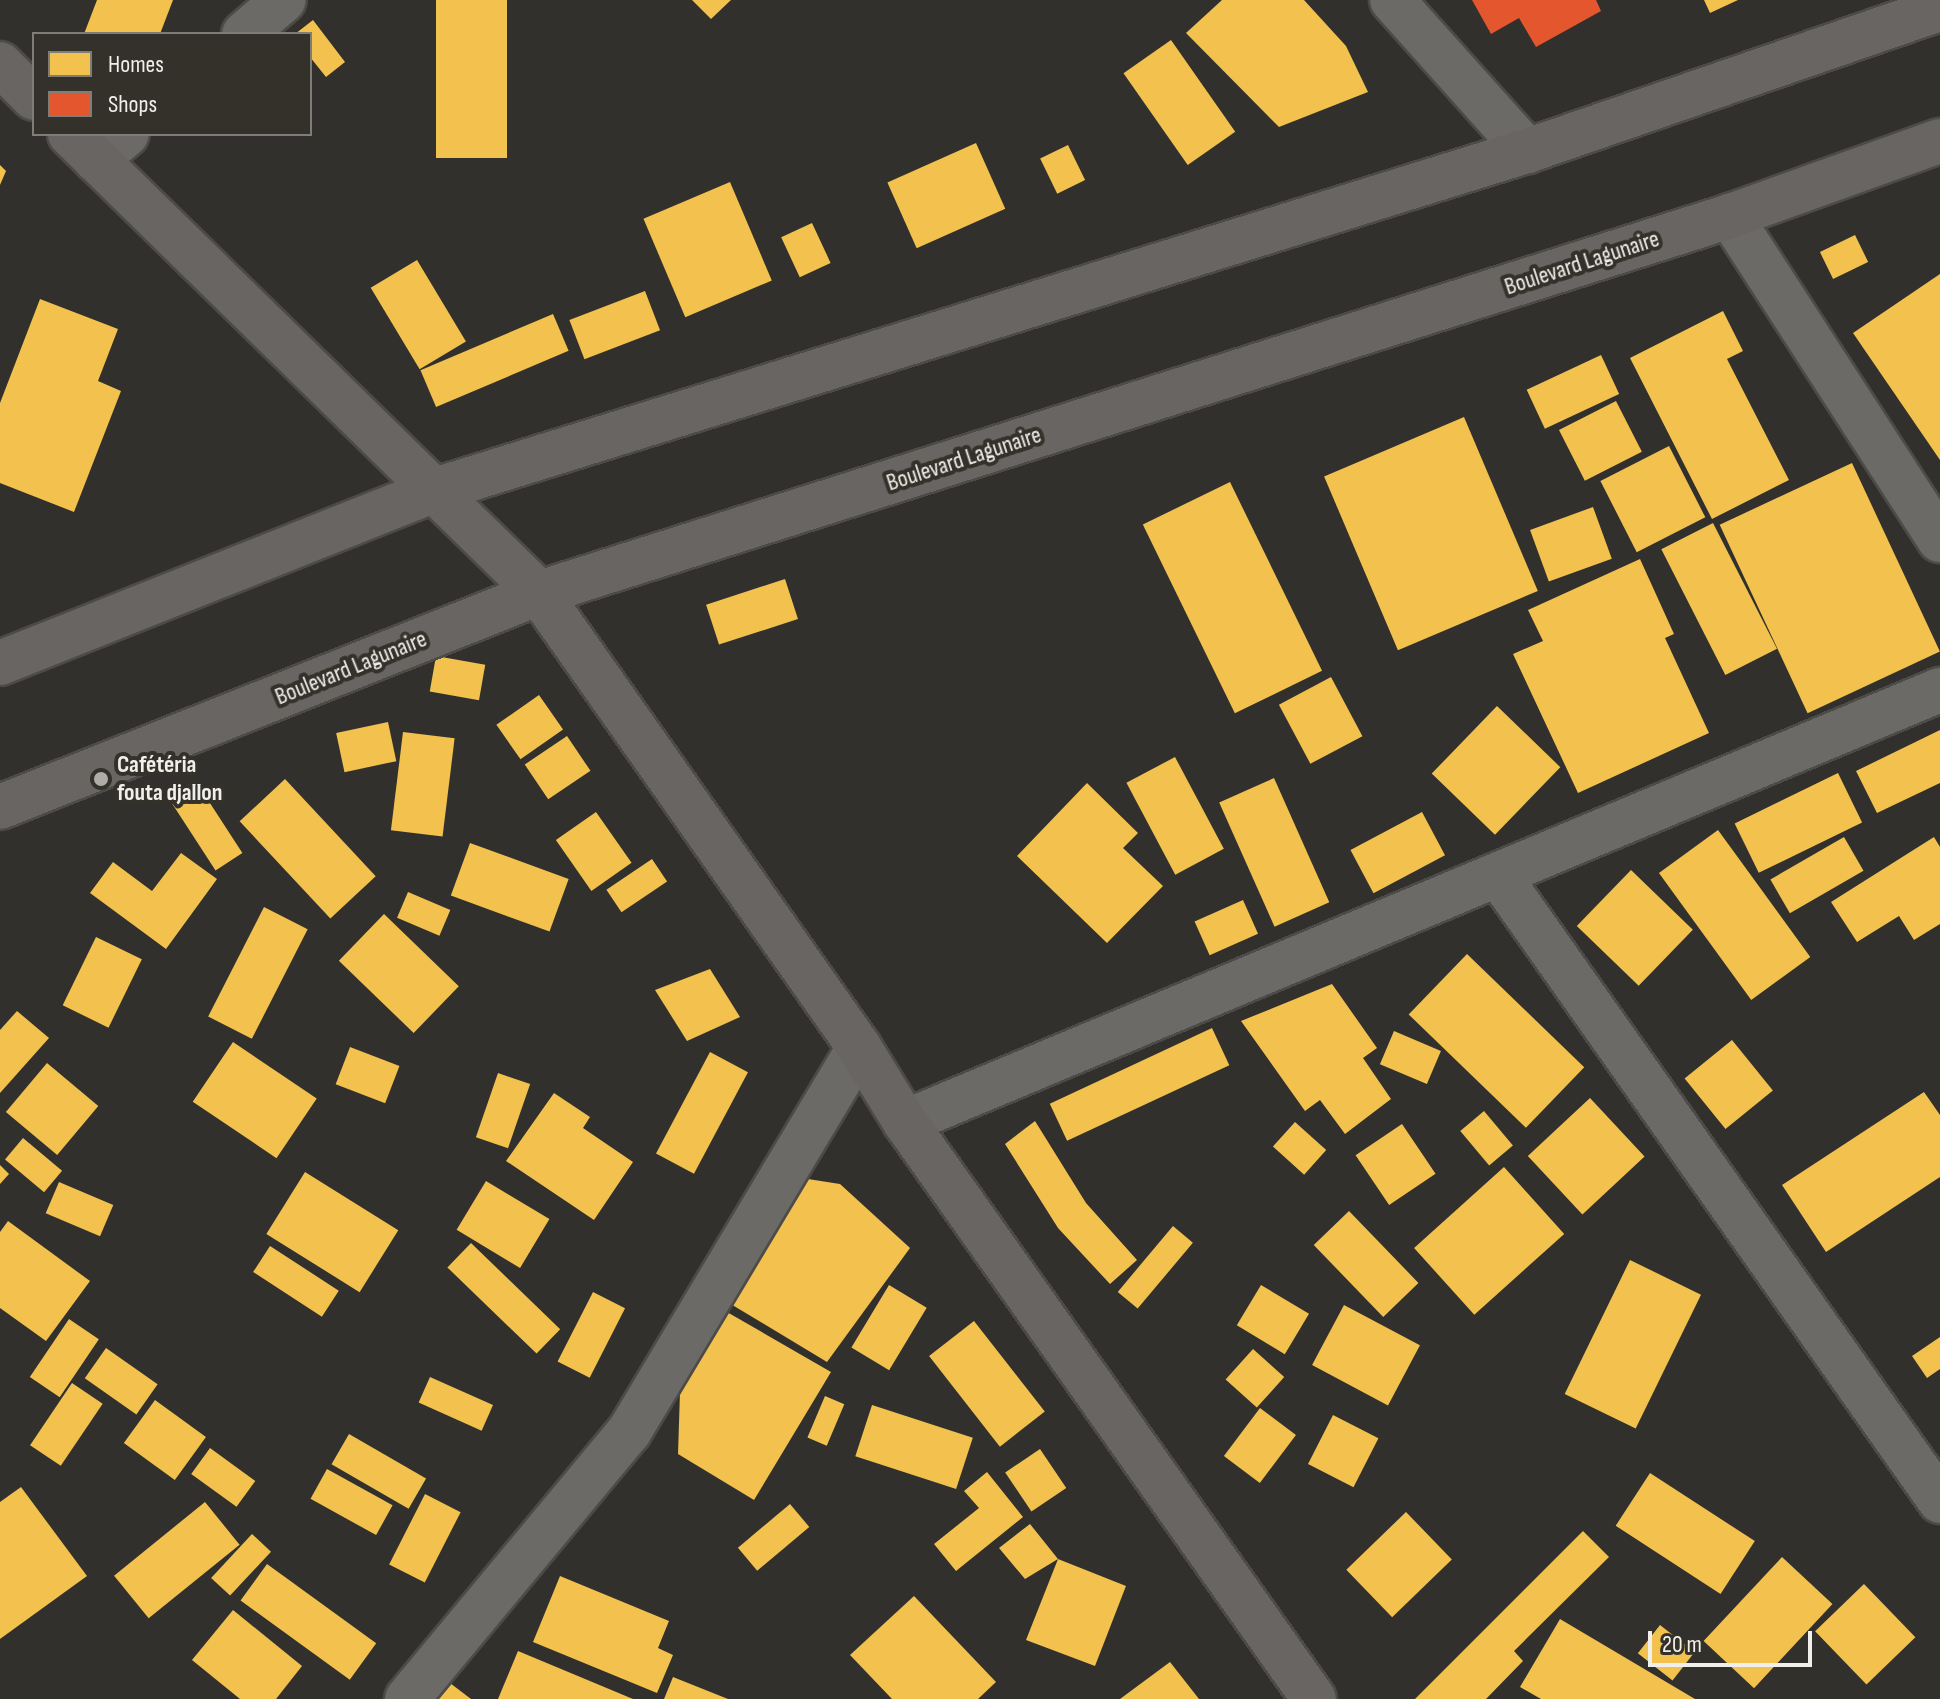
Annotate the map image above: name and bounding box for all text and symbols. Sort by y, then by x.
legend [32,32,312,136]
text: Homes [108,50,164,79]
text: Shops [108,90,157,119]
street label: Boulevard Lagunaire [1501,224,1663,302]
street label: Boulevard Lagunaire [883,420,1045,498]
street label: Boulevard Lagunaire [271,624,431,712]
place label: Cafétéria fouta djallon [117,751,222,807]
marker: Cafétéria fouta djallon [92,770,110,788]
scale bar [1652,1615,1816,1665]
text: 20 m [1662,1630,1702,1659]

